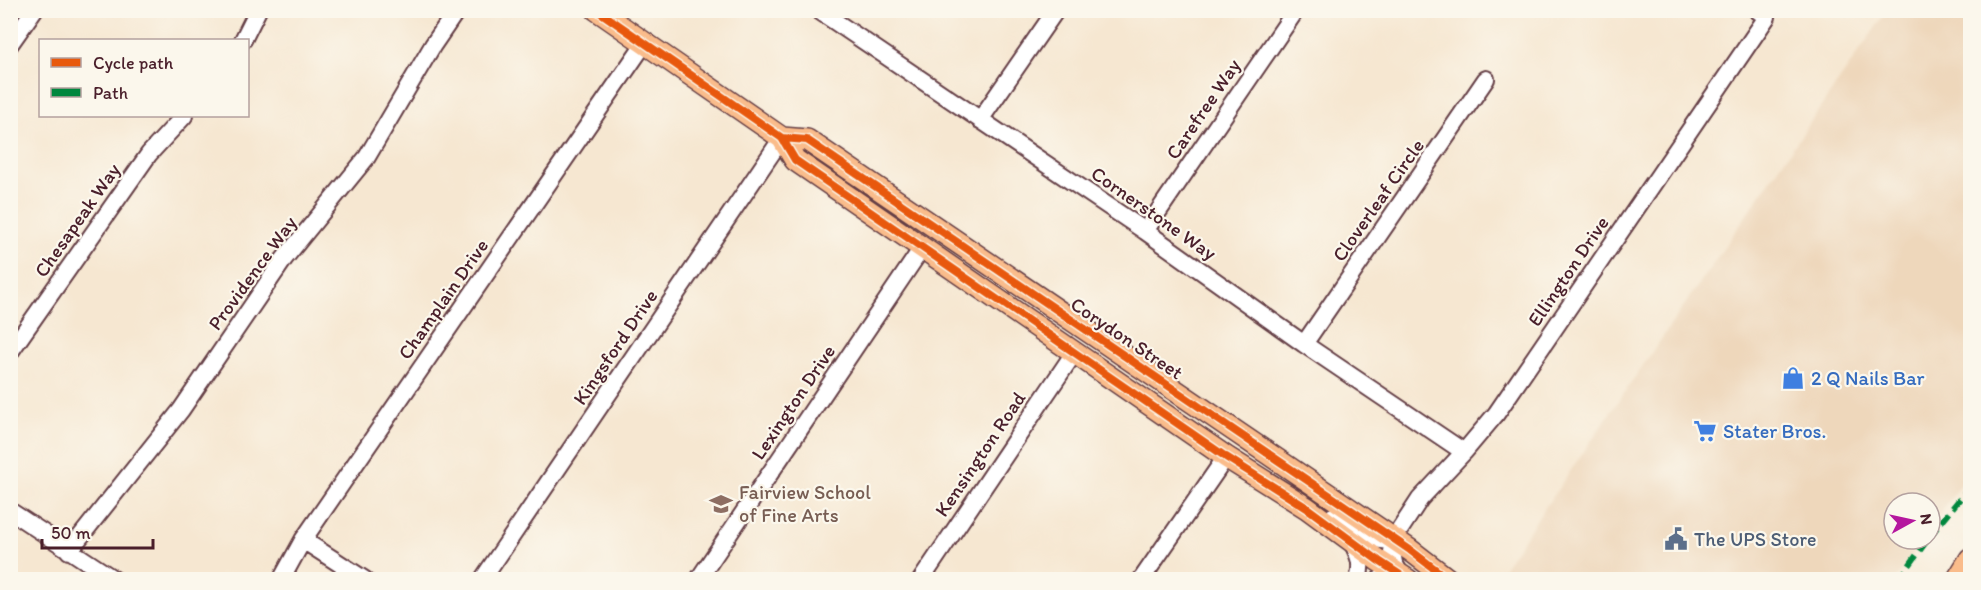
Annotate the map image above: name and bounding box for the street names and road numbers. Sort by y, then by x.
street label: Carefree Way [1161,54,1246,164]
street label: Cloverleaf Circle [1327,134,1429,266]
street label: Chesapeak Way [29,158,126,282]
street label: Cornerstone Way [1087,161,1222,265]
street label: Providence Way [203,211,302,335]
street label: Ellington Drive [1522,211,1614,331]
street label: Champlain Drive [393,234,493,364]
street label: Kingsford Drive [568,285,662,409]
street label: Corydon Street [1066,292,1188,384]
street label: Lexington Drive [746,340,840,464]
street label: Kensington Road [929,387,1031,521]

